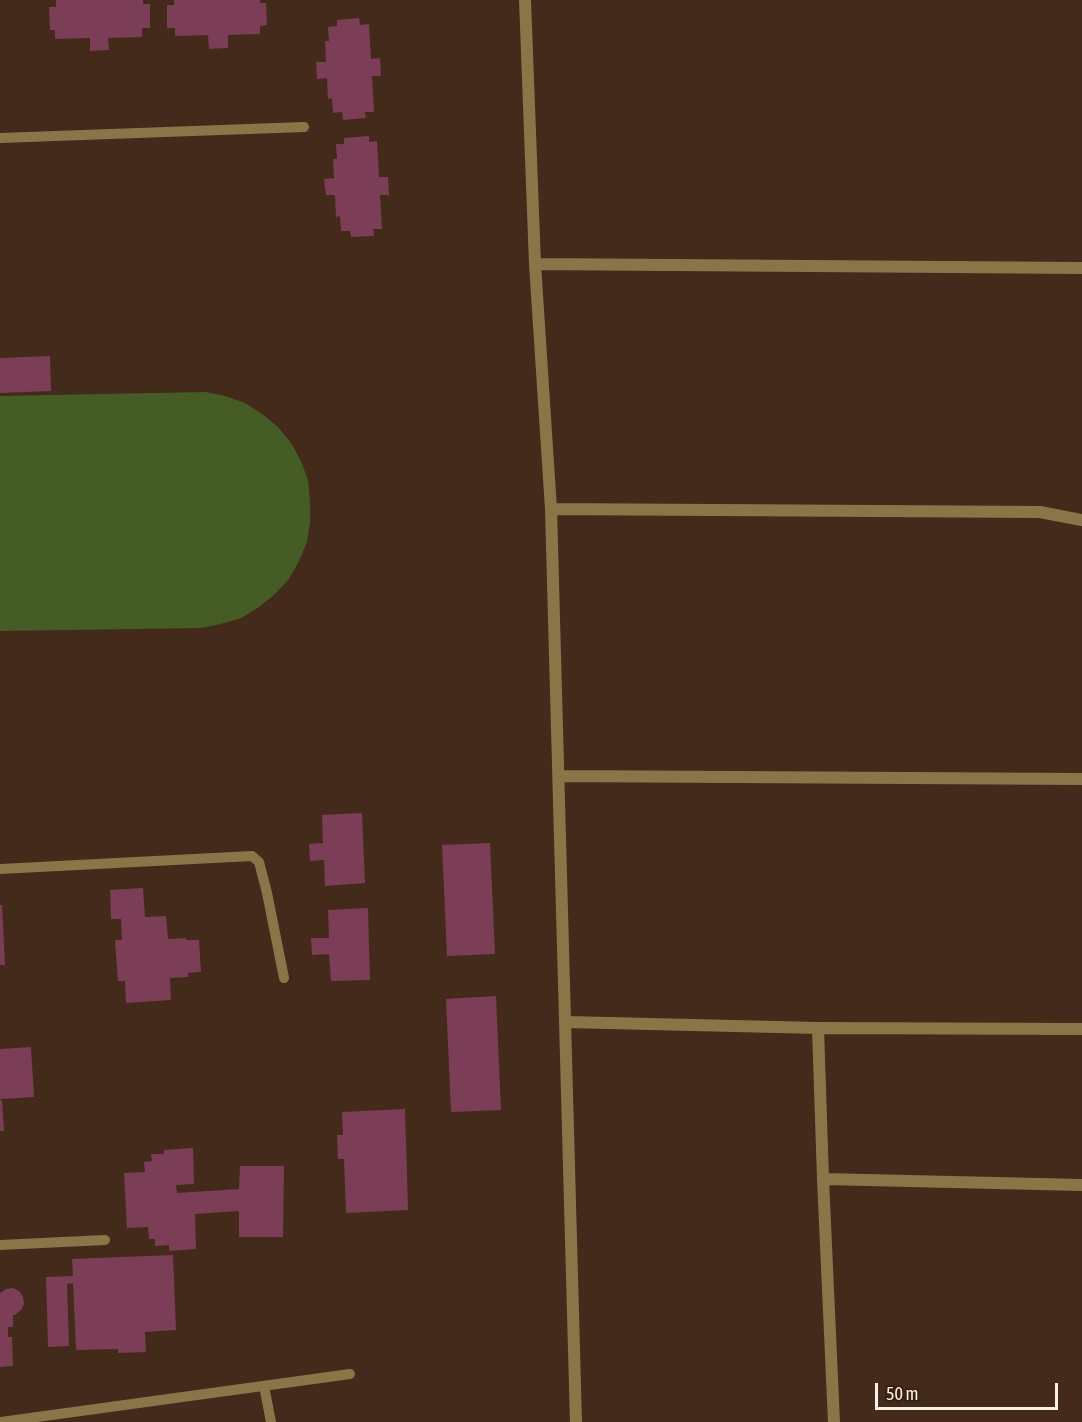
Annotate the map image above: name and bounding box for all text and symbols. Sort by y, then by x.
scale bar [878,1371,1061,1409]
text: 50 m [886,1383,918,1404]

